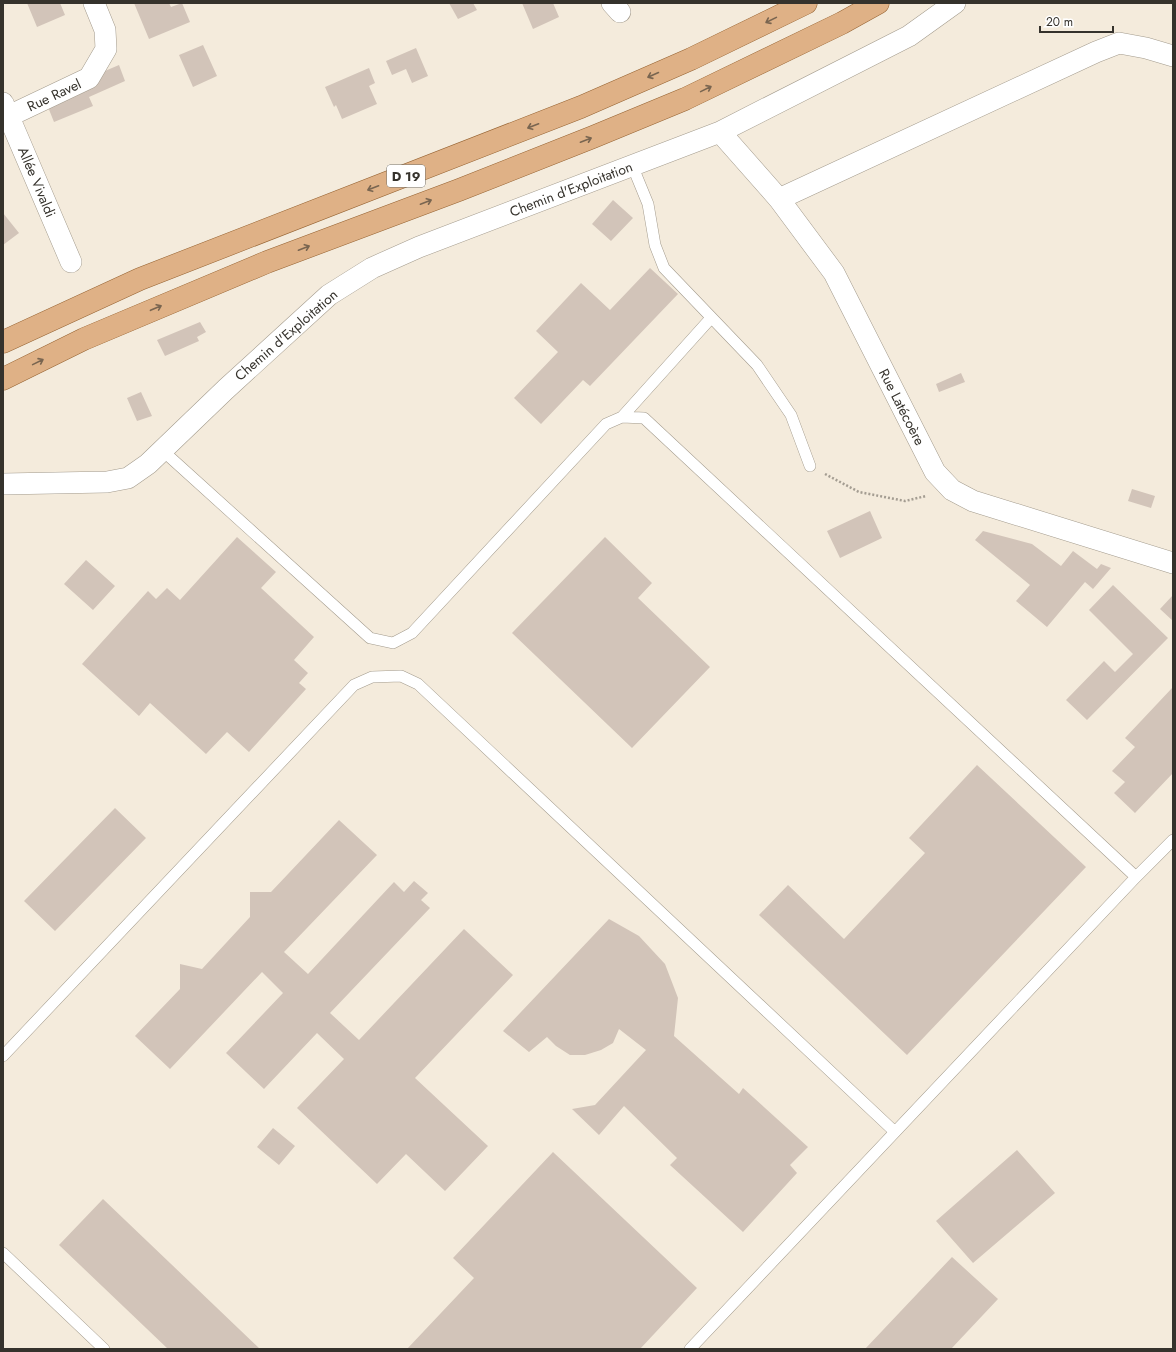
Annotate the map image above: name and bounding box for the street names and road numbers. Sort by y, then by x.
street label: Rue Ravel [24,74,84,116]
street label: Allée Vivaldi [13,144,61,220]
street label: Chemin d'Exploitation [507,156,635,222]
road number: D 19 [387,165,425,187]
street label: Chemin d'Exploitation [230,285,342,385]
street label: Rue Latécoère [874,365,930,449]

